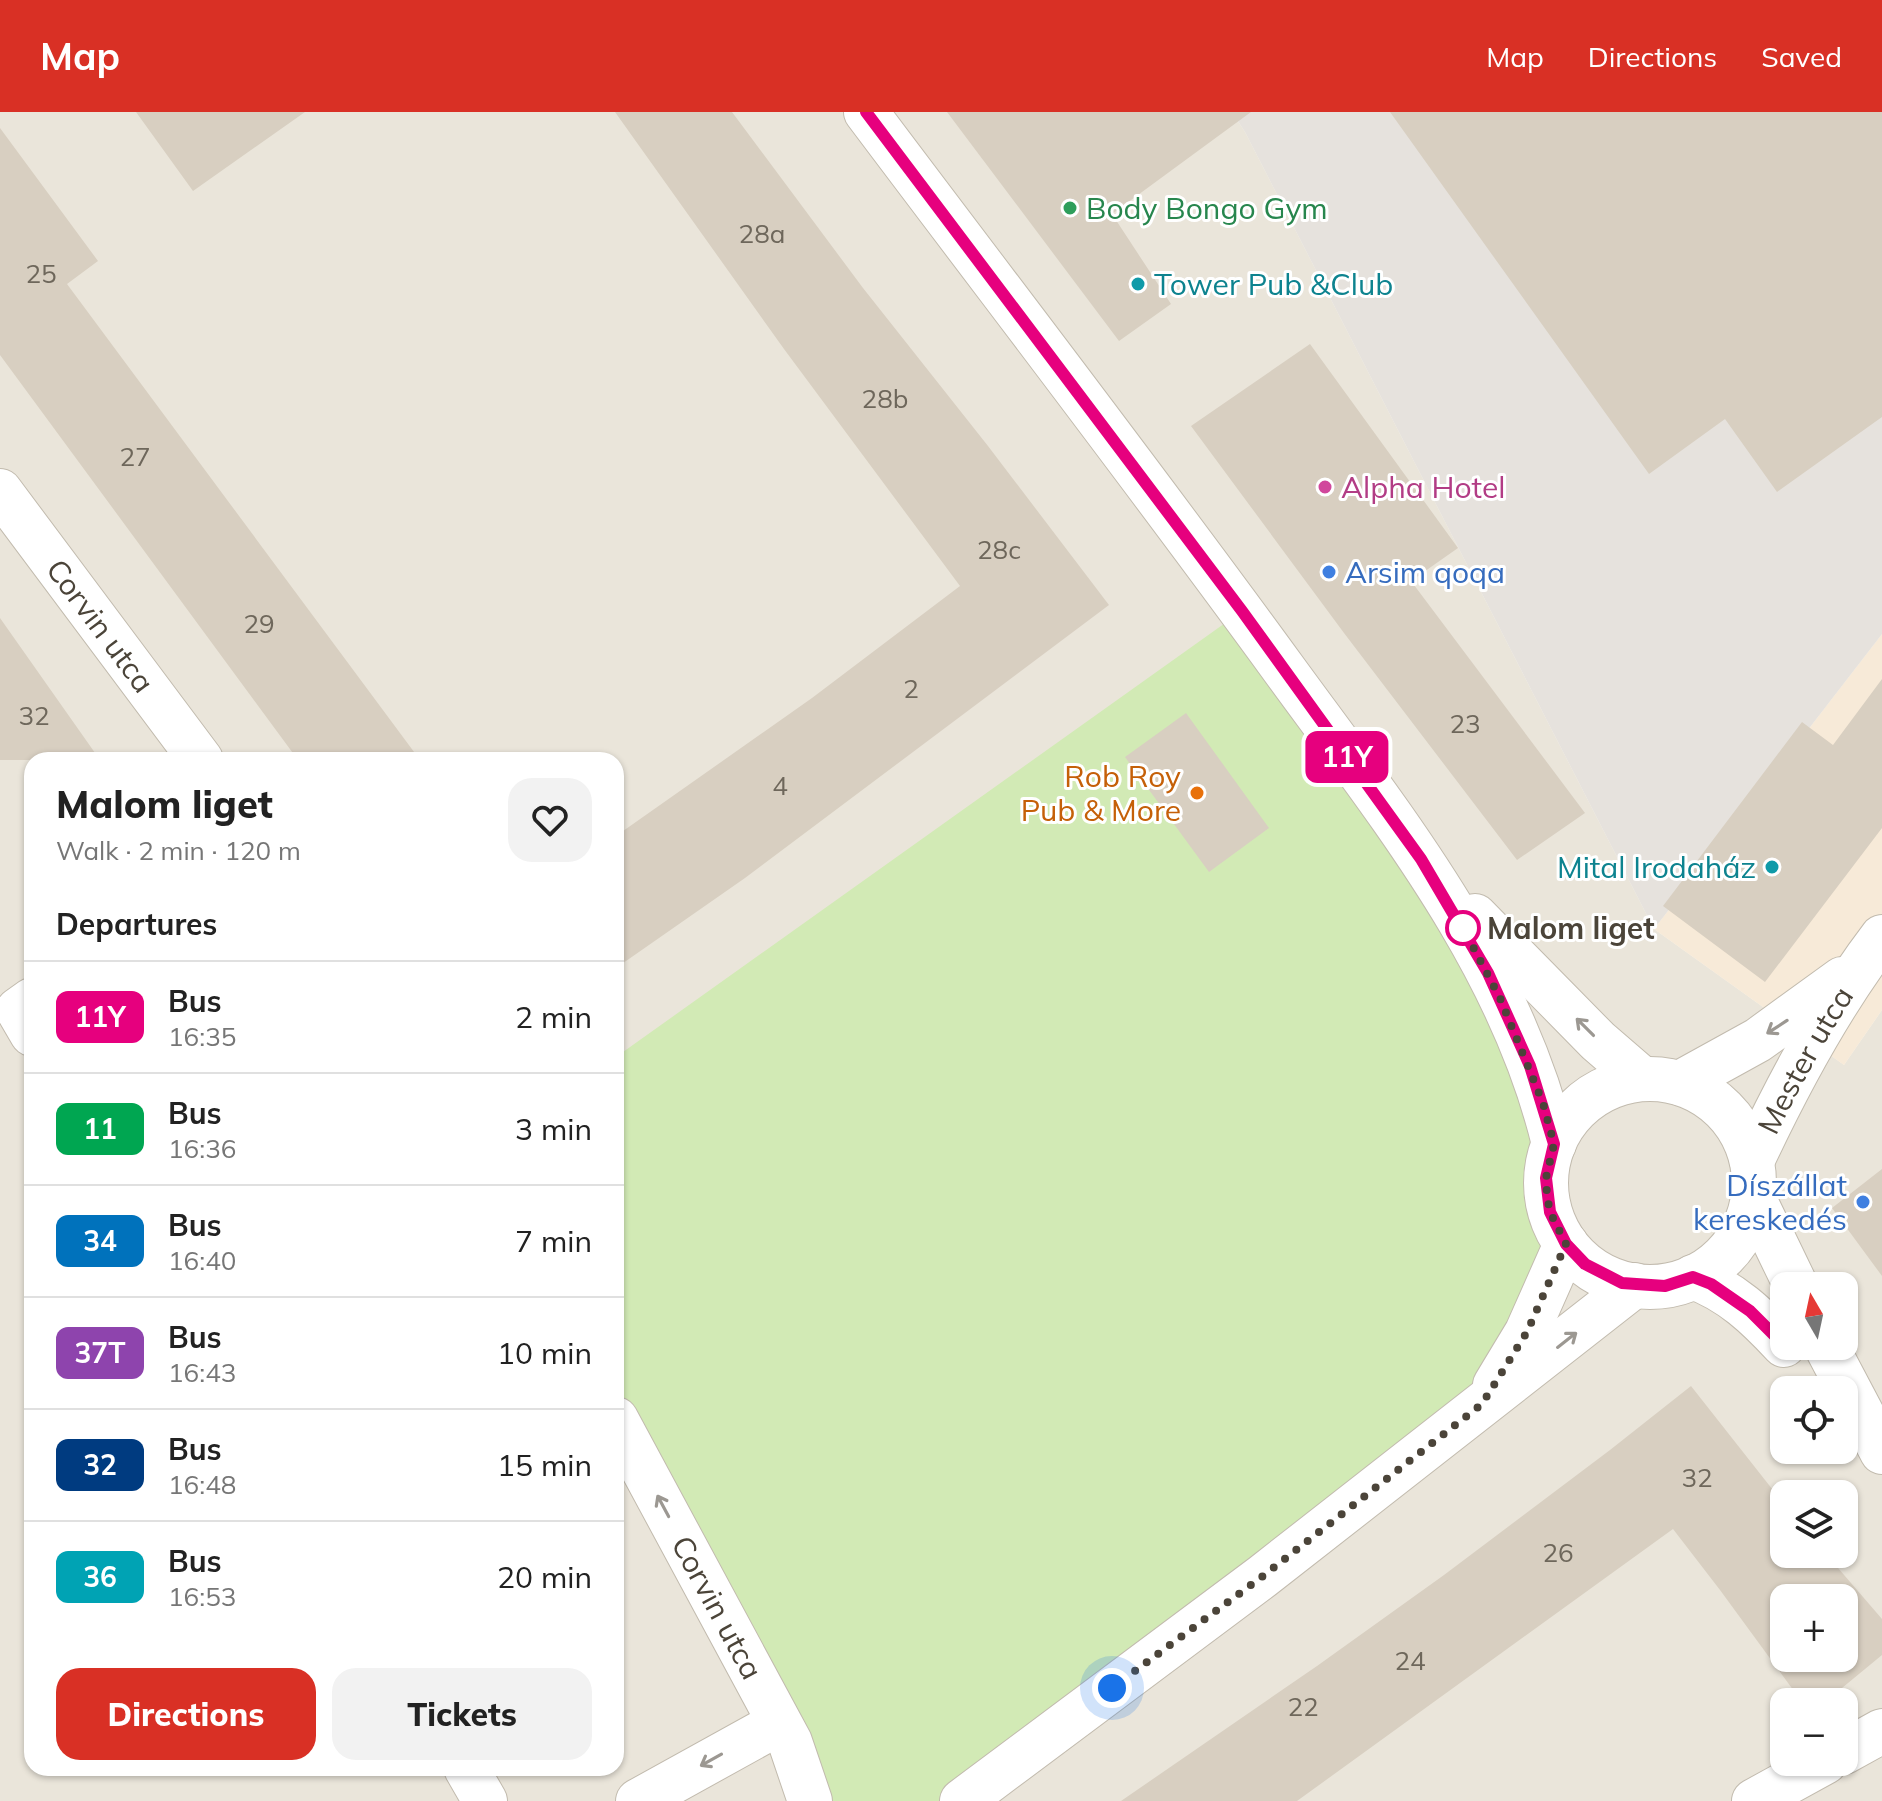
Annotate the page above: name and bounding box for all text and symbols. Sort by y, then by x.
text: Map [40,32,120,80]
text: Map [1486,39,1544,74]
text: Directions [1588,39,1717,74]
text: Saved [1761,39,1842,74]
place label: Body Bongo Gym [1086,189,1328,227]
marker: Body Bongo Gym [1061,199,1079,217]
house number: 28a [739,217,785,250]
house number: 25 [25,257,57,290]
place label: Tower Pub &Club [1154,265,1393,303]
marker: Tower Pub &Club [1129,275,1147,293]
house number: 28b [862,382,908,415]
house number: 27 [119,440,151,473]
place label: Alpha Hotel [1341,468,1505,506]
marker: Alpha Hotel [1316,478,1334,496]
house number: 28c [977,533,1021,566]
street label: Corvin utca [38,551,163,700]
place label: Arsim qoqa [1345,553,1505,591]
marker: Arsim qoqa [1320,563,1338,581]
house number: 29 [243,607,275,640]
house number: 2 [903,672,919,705]
house number: 32 [18,699,50,732]
house number: 23 [1449,707,1481,740]
line badge: 11Y [1301,731,1393,783]
text: 11Y [1321,739,1373,774]
place label: Rob Roy Pub & More [1021,757,1181,829]
house number: 4 [772,769,788,802]
button: heart [508,778,592,862]
text: Malom liget [56,780,273,828]
marker: Rob Roy Pub & More [1188,784,1206,802]
text: Walk · 2 min · 120 m [56,834,301,867]
place label: Mital Irodaház [1557,848,1756,886]
marker: Mital Irodaház [1763,858,1781,876]
text: Departures [56,905,217,943]
place label: Malom liget [1487,909,1655,947]
marker: Malom liget [1446,911,1480,945]
street label: Mester utca [1749,979,1861,1140]
text: Bus [168,982,222,1020]
text: 2 min [515,998,592,1036]
text: 11Y [74,999,126,1034]
one-way arrow [1576,1018,1595,1037]
one-way arrow [1766,1019,1789,1035]
text: 16:35 [168,1020,236,1053]
text: Bus [168,1094,222,1132]
text: 3 min [515,1110,592,1148]
text: 11 [83,1111,117,1146]
text: 16:36 [168,1132,236,1165]
place label: Díszállat kereskedés [1693,1166,1847,1238]
marker: Díszállat kereskedés [1854,1193,1872,1211]
text: Bus [168,1206,222,1244]
text: 7 min [515,1222,592,1260]
text: 34 [83,1223,117,1258]
text: 16:40 [168,1244,236,1277]
north arrow [1770,1272,1858,1360]
map controls [1770,1272,1858,1776]
text: Bus [168,1318,222,1356]
one-way arrow [1556,1332,1577,1349]
text: 10 min [497,1334,592,1372]
text: 37T [75,1335,125,1370]
text: 16:43 [168,1356,236,1389]
button: locate [1770,1376,1858,1464]
text: Bus [168,1430,222,1468]
text: 15 min [497,1446,592,1484]
text: 32 [83,1447,117,1482]
house number: 32 [1681,1461,1713,1494]
text: 16:48 [168,1468,236,1501]
button: layers [1770,1480,1858,1568]
one-way arrow [655,1495,671,1518]
street label: Corvin utca [663,1529,772,1686]
house number: 26 [1542,1536,1574,1569]
text: Bus [168,1542,222,1580]
text: 20 min [497,1558,592,1596]
text: 36 [83,1559,117,1594]
text: 16:53 [168,1580,236,1613]
button: + [1770,1584,1858,1672]
house number: 24 [1394,1644,1426,1677]
button: Directions [56,1668,316,1760]
button: Tickets [332,1668,592,1760]
your location [1092,1668,1132,1708]
button: − [1770,1688,1858,1776]
house number: 22 [1287,1690,1319,1723]
one-way arrow [700,1753,723,1769]

